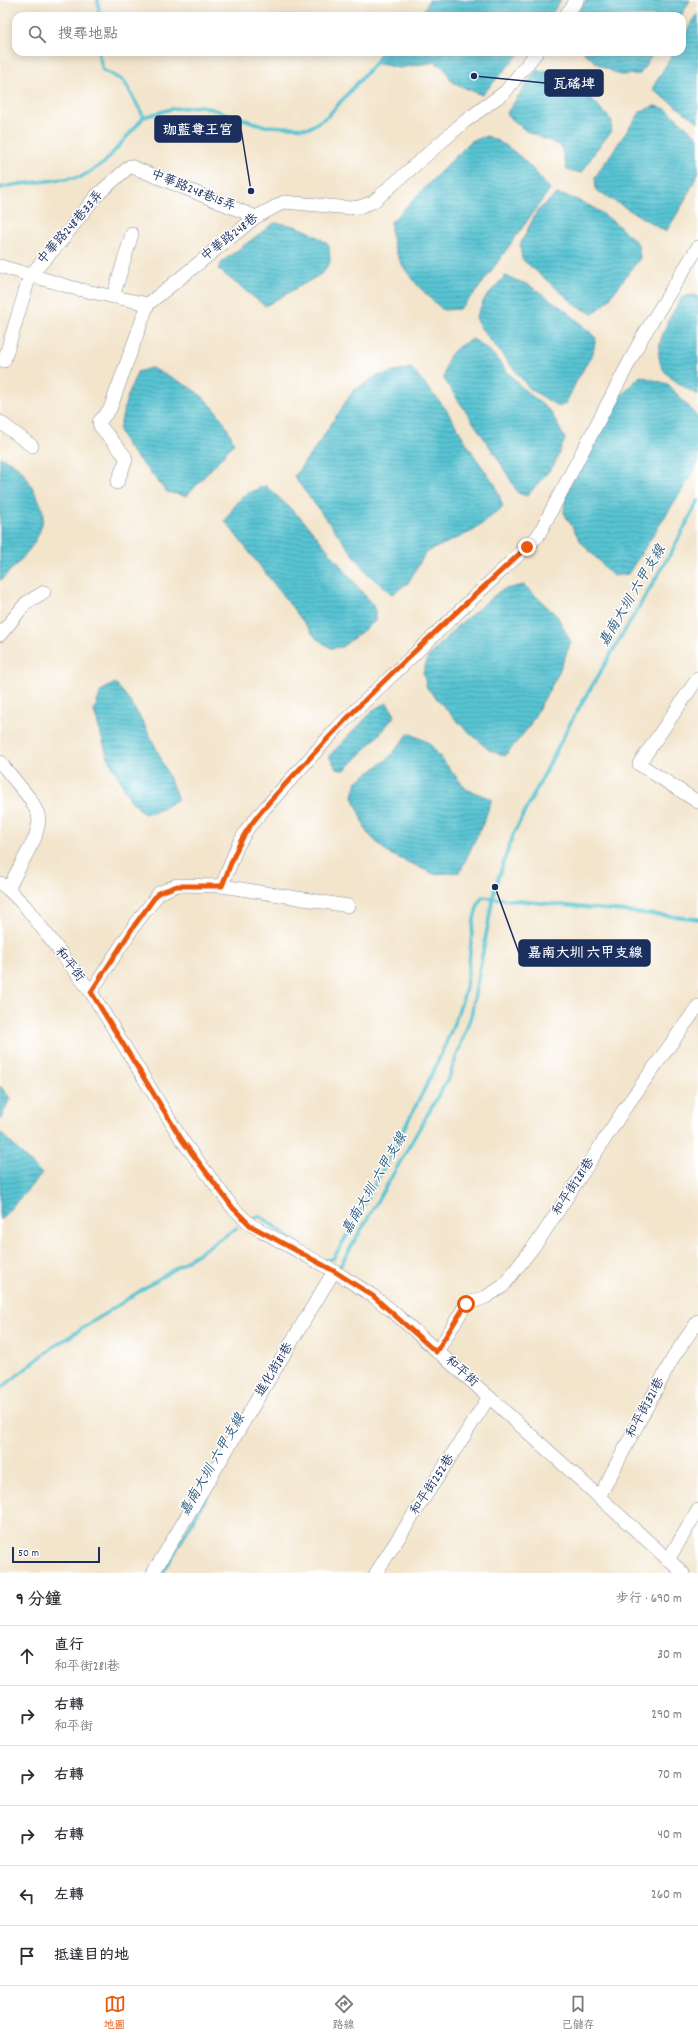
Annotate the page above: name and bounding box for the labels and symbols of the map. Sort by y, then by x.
callout: 瓦磘埤 [545,70,603,96]
text: 瓦磘埤 [553,75,595,95]
callout: 珈藍尊王宮 [155,116,241,142]
text: 珈藍尊王宮 [163,121,233,141]
street label: 中華路248巷15弄 [148,165,238,217]
street label: 中華路248巷33弄 [33,187,109,269]
street label: 中華路248巷 [197,209,263,267]
route end [518,538,536,556]
water label: 嘉南大圳 六甲支線 [595,541,672,651]
callout: 嘉南大圳 六甲支線 [519,940,650,966]
street label: 和平街 [50,944,88,986]
text: 嘉南大圳 六甲支線 [527,944,643,964]
water label: 嘉南大圳 六甲支線 [338,1128,413,1239]
street label: 和平街281巷 [548,1154,600,1220]
route start [457,1295,475,1313]
street label: 進化街81巷 [251,1339,299,1401]
street label: 和平街 [440,1352,482,1392]
street label: 和平街321巷 [622,1374,670,1442]
water label: 嘉南大圳 六甲支線 [176,1409,251,1520]
street label: 和平街252巷 [406,1451,460,1519]
scale bar [12,1545,100,1564]

